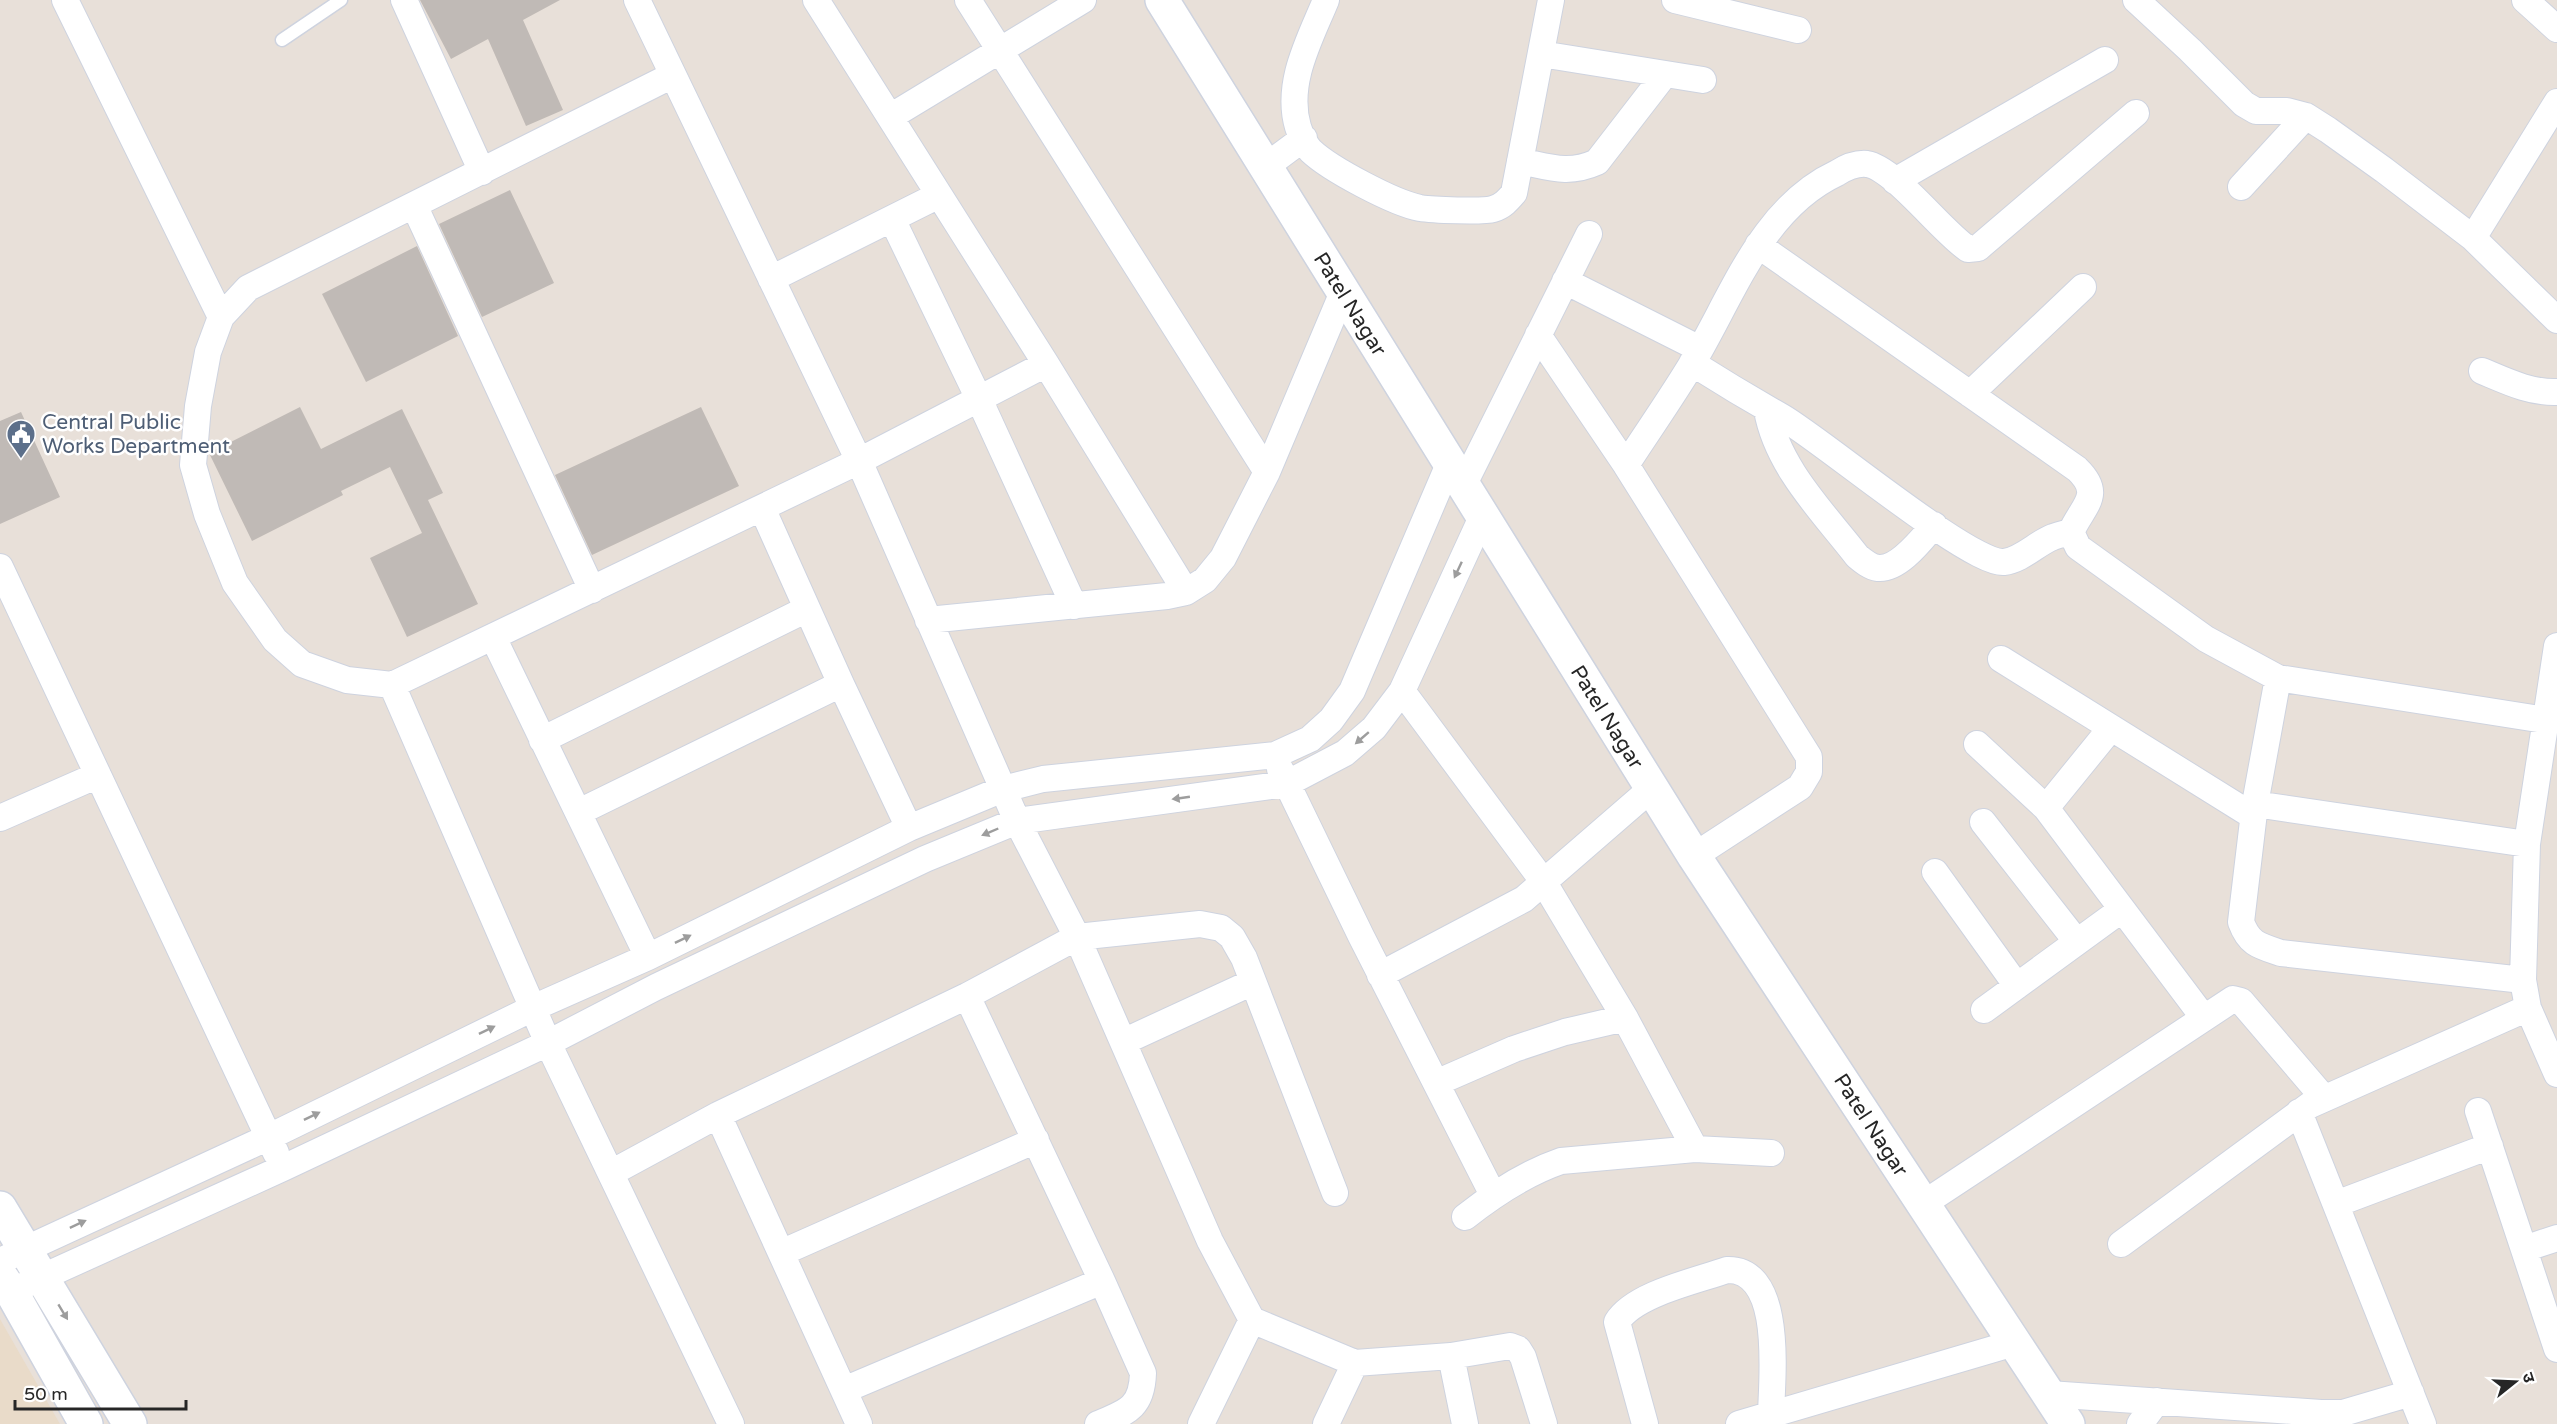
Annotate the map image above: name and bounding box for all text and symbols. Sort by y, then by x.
street label: Patel Nagar [1308,248,1391,361]
place label: Central Public Works Department [42,410,230,459]
public building icon: Central Public Works Department [5,418,37,460]
one-way arrow [1453,562,1462,579]
street label: Patel Nagar [1565,661,1648,774]
one-way arrow [1355,731,1370,744]
one-way arrow [1172,794,1191,803]
one-way arrow [981,827,999,837]
one-way arrow [675,935,692,944]
one-way arrow [479,1026,496,1035]
street label: Patel Nagar [1828,1069,1913,1181]
one-way arrow [304,1111,321,1121]
one-way arrow [70,1220,87,1229]
one-way arrow [58,1304,68,1321]
north arrow [2485,1352,2545,1412]
text: उ [2517,1370,2539,1386]
scale bar [15,1373,186,1411]
text: 50 m [24,1383,68,1405]

